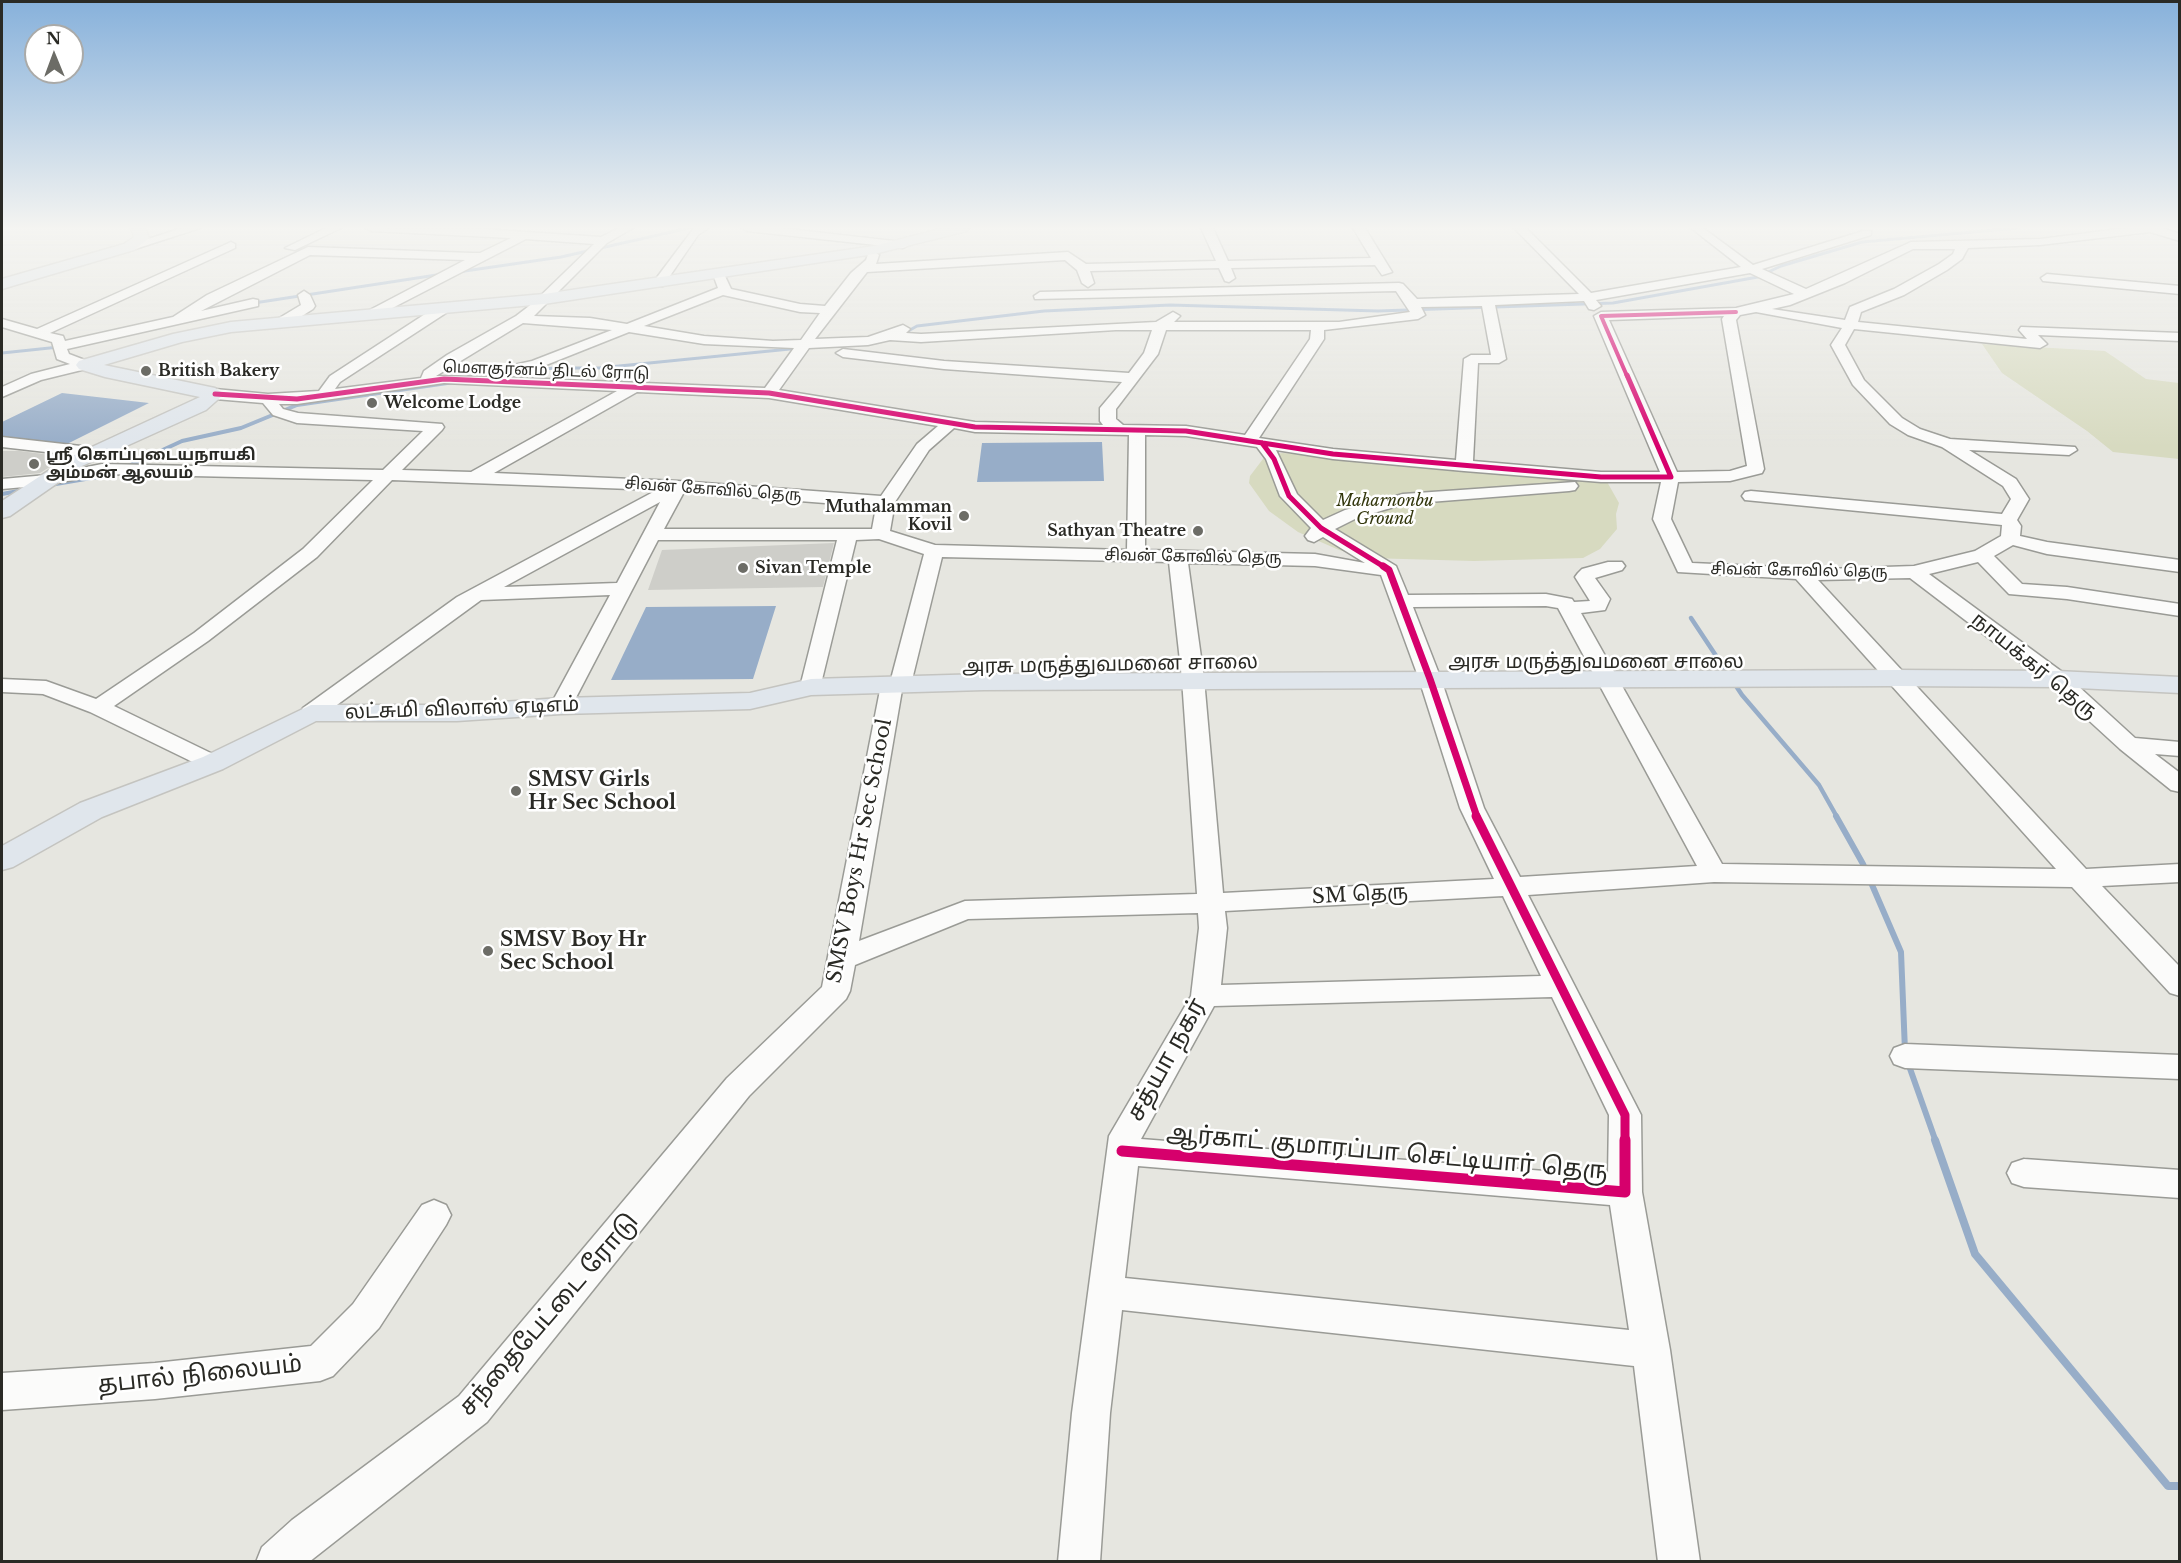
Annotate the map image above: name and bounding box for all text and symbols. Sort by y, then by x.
north arrow [24,24,84,84]
text: N [46,28,61,48]
street label: மௌகுர்னம் திடல் ரோடு [442,358,650,384]
place label: British Bakery [158,361,279,381]
marker: British Bakery [139,364,153,378]
place label: Welcome Lodge [384,393,521,413]
marker: Welcome Lodge [365,396,379,410]
place label: ஸ்ரீ கொப்புடையநாயகி அம்மன் ஆலயம் [46,445,256,483]
marker: ஸ்ரீ கொப்புடையநாயகி அம்மன் ஆலயம் [27,457,41,471]
street label: சிவன் கோவில் தெரு [624,474,802,506]
park label: Maharnonbu Ground [1337,491,1433,529]
place label: Muthalamman Kovil [825,497,952,535]
marker: Muthalamman Kovil [957,509,971,523]
place label: Sathyan Theatre [1047,521,1186,541]
marker: Sathyan Theatre [1191,524,1205,538]
street label: சிவன் கோவில் தெரு [1104,546,1282,568]
place label: Sivan Temple [755,558,871,578]
street label: சிவன் கோவில் தெரு [1710,560,1888,582]
marker: Sivan Temple [736,561,750,575]
street label: நாயக்கர் தெரு [1966,608,2102,724]
street label: அரசு மருத்துவமனை சாலை [962,650,1258,680]
street label: அரசு மருத்துவமனை சாலை [1448,650,1744,674]
street label: லட்சுமி விலாஸ் ஏடிஎம் [344,693,580,725]
street label: SMSV Boys Hr Sec School [823,717,897,985]
place label: SMSV Girls Hr Sec School [528,768,676,815]
marker: SMSV Girls Hr Sec School [509,784,523,798]
street label: SM தெரு [1311,881,1409,909]
place label: SMSV Boy Hr Sec School [500,928,646,975]
marker: SMSV Boy Hr Sec School [481,944,495,958]
street label: சத்யா நகர் [1121,993,1213,1127]
street label: ஆர்காட் குமாரப்பா செட்டியார் தெரு [1165,1119,1609,1187]
street label: சந்தைபேட்டை ரோடு [453,1208,645,1422]
street label: தபால் நிலையம் [96,1350,304,1400]

